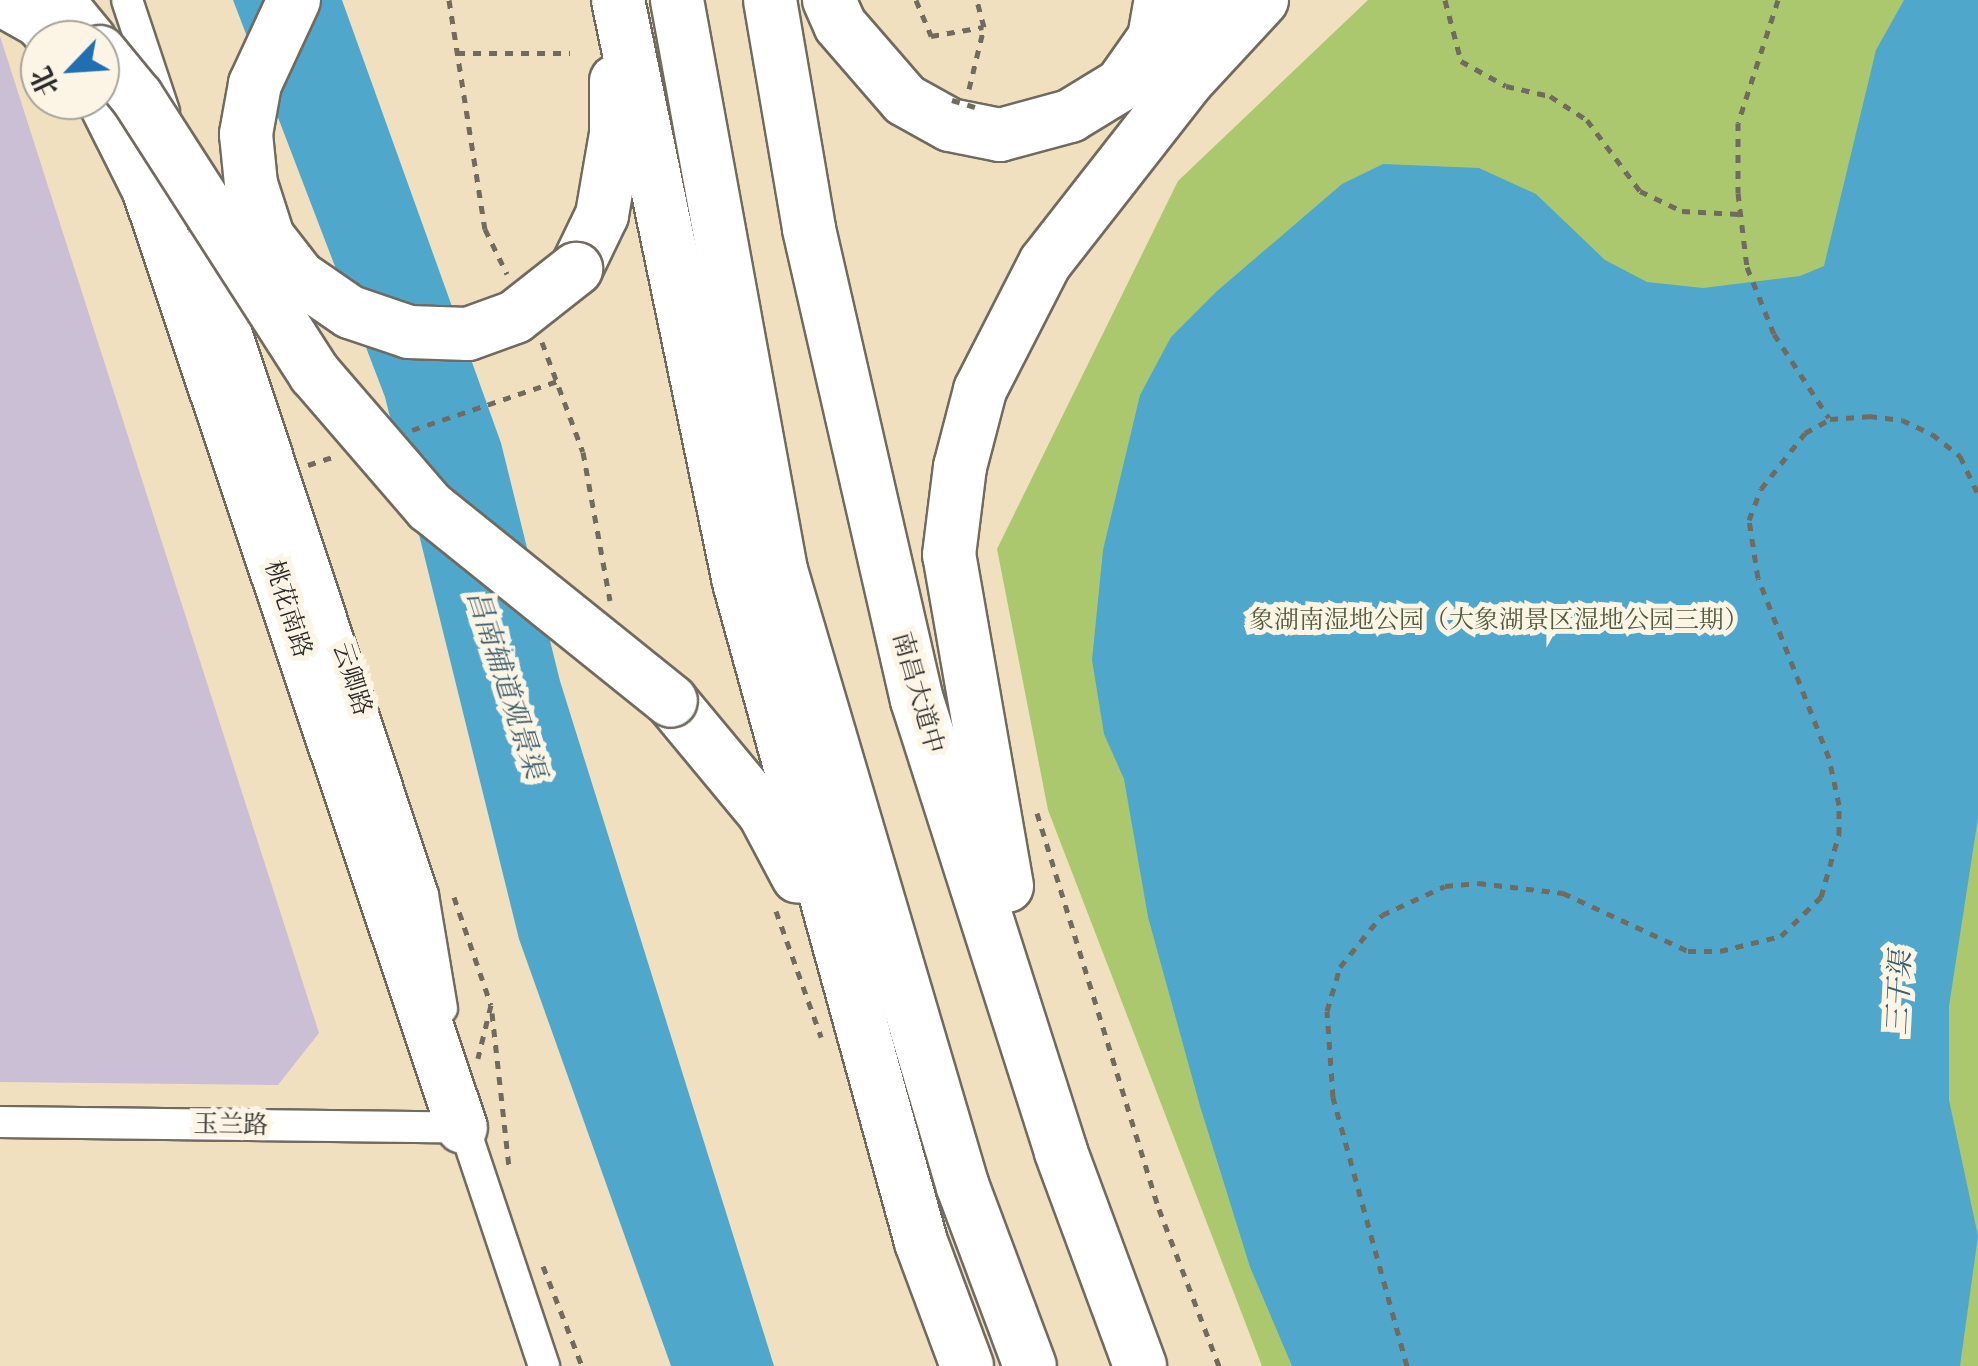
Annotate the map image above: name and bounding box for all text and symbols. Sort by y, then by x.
north arrow [20,20,120,120]
text: 北 [23,62,66,102]
street label: 桃花南路 [258,557,318,661]
water label: 昌南辅道观景渠 [461,586,553,782]
park label: 象湖南湿地公园（大象湖景区湿地公园三期） [1249,605,1749,635]
street label: 南昌大道中 [886,629,950,757]
street label: 云卿路 [326,639,378,719]
water label: 三干渠 [1879,950,1917,1036]
street label: 玉兰路 [193,1109,269,1141]

